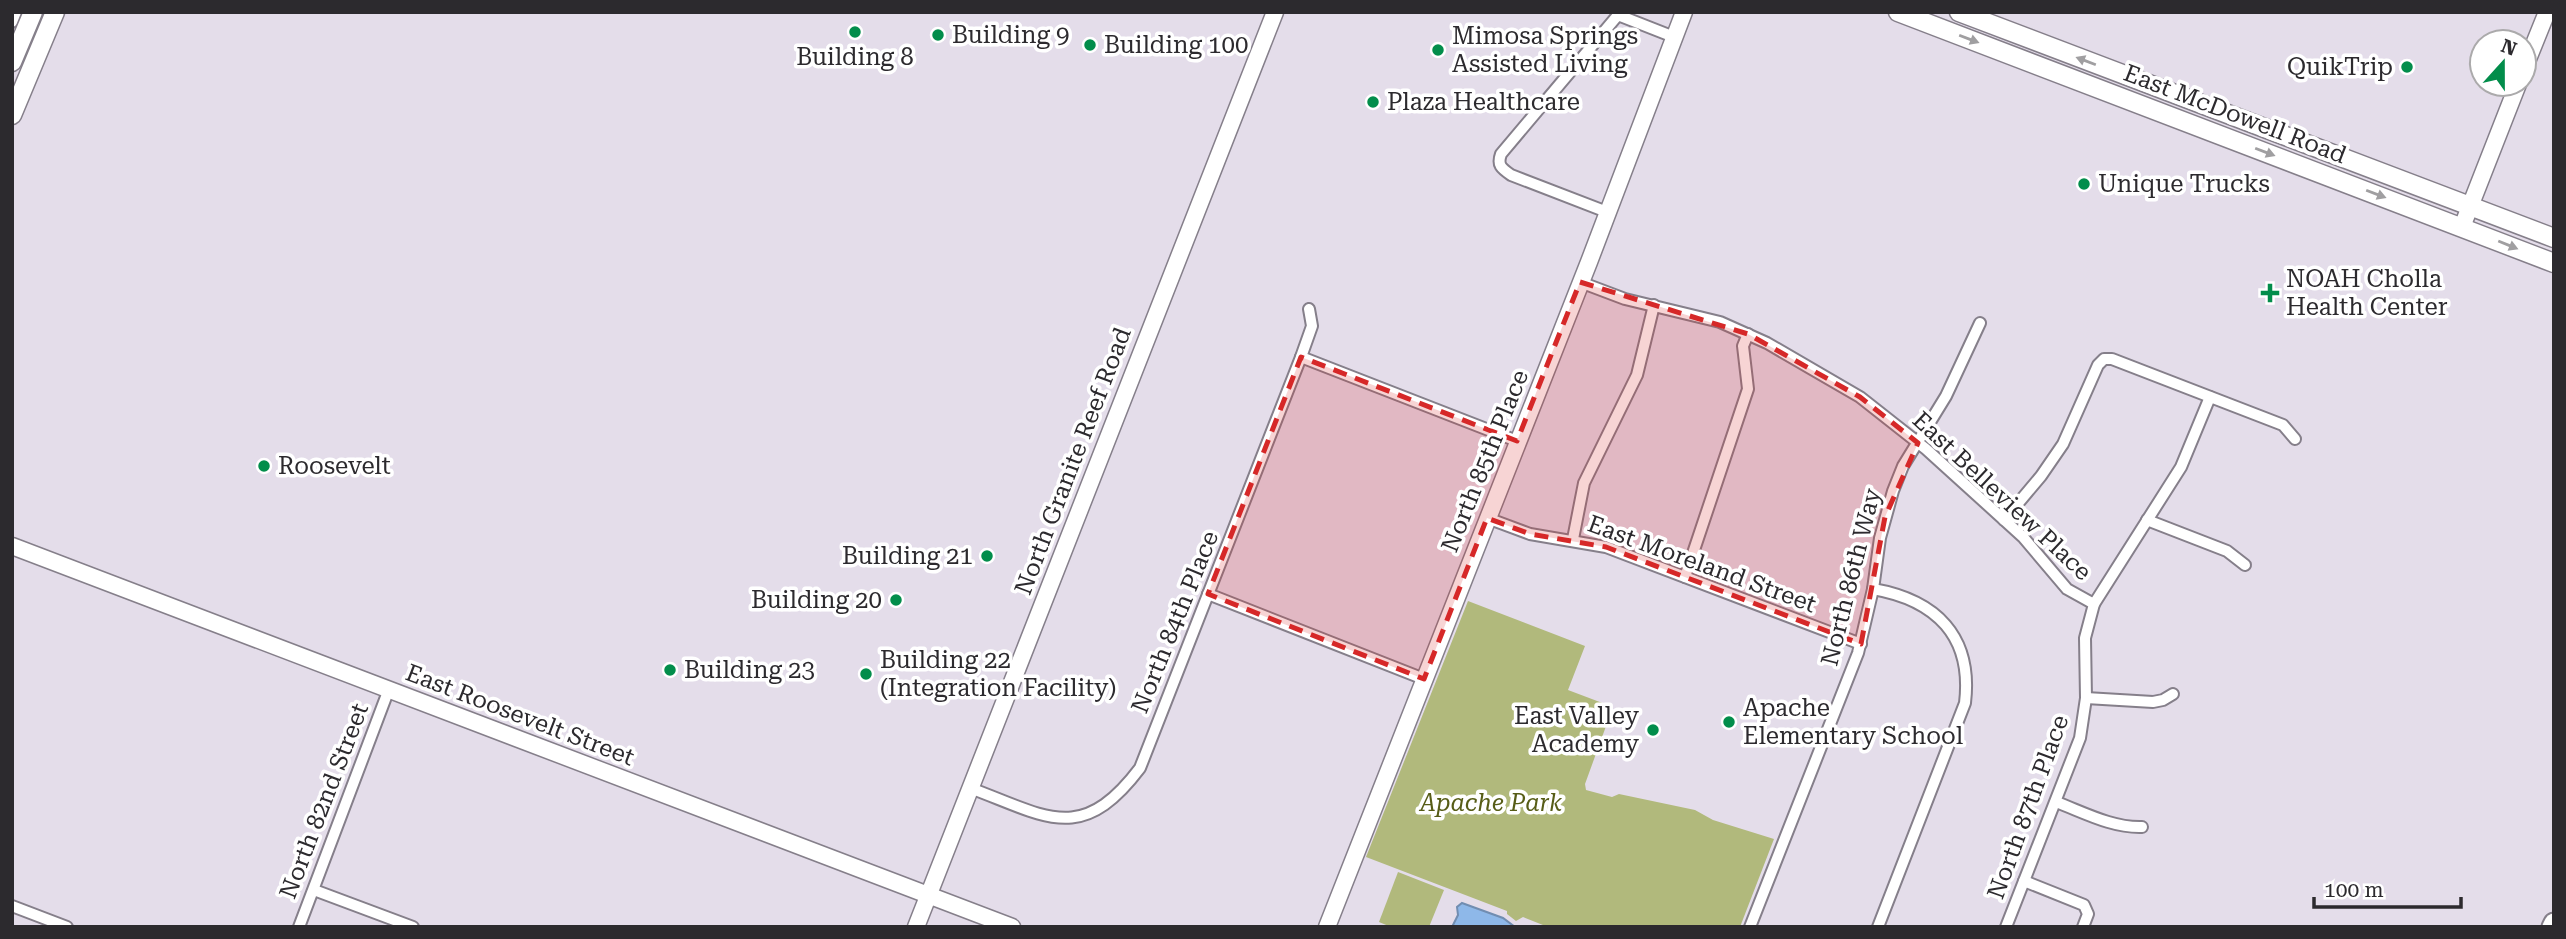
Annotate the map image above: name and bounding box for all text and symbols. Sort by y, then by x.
place label: Building 9 [952,21,1070,49]
place label: Mimosa Springs Assisted Living [1452,22,1638,78]
marker: Building 8 [847,24,863,40]
marker: Building 9 [930,27,946,43]
north arrow [2468,28,2538,98]
place label: Building 100 [1104,31,1248,59]
one-way arrow [1958,34,1979,45]
text: N [2498,34,2520,61]
marker: Building 100 [1082,37,1098,53]
marker: Mimosa Springs Assisted Living [1430,42,1446,58]
place label: Building 8 [796,43,914,71]
place label: QuikTrip [2287,53,2393,81]
one-way arrow [2076,55,2097,66]
street label: East McDowell Road [2120,59,2350,169]
marker: QuikTrip [2399,59,2415,75]
place label: Plaza Healthcare [1387,88,1580,116]
marker: Plaza Healthcare [1365,94,1381,110]
one-way arrow [2255,147,2276,158]
place label: Unique Trucks [2098,170,2270,198]
marker: Unique Trucks [2076,176,2092,192]
one-way arrow [2365,189,2386,200]
one-way arrow [2497,240,2518,251]
place label: NOAH Cholla Health Center [2286,265,2448,321]
marker: NOAH Cholla Health Center [2260,283,2280,303]
street label: North Granite Reef Road [1009,323,1137,599]
street label: North 85th Place [1436,366,1534,556]
street label: East Belleview Place [1907,406,2097,586]
place label: Roosevelt [278,452,391,480]
marker: Roosevelt [256,458,272,474]
street label: North 86th Way [1815,485,1887,669]
street label: East Moreland Street [1584,510,1820,618]
street label: North 84th Place [1126,527,1224,717]
place label: Building 21 [842,542,973,570]
marker: Building 21 [979,548,995,564]
place label: Building 20 [751,586,882,614]
marker: Building 20 [888,592,904,608]
place label: Building 22 (Integration Facility) [880,646,1116,702]
place label: Building 23 [684,656,815,684]
street label: East Roosevelt Street [402,658,638,772]
marker: Building 23 [662,662,678,678]
marker: Building 22 (Integration Facility) [858,666,874,682]
place label: Apache Elementary School [1743,694,1963,750]
street label: North 82nd Street [274,699,374,903]
place label: East Valley Academy [1514,702,1640,758]
street label: North 87th Place [1982,711,2074,903]
marker: Apache Elementary School [1721,714,1737,730]
marker: East Valley Academy [1645,722,1661,738]
park label: Apache Park [1418,789,1562,817]
scale bar [2314,866,2461,910]
text: 100 m [2324,878,2384,902]

